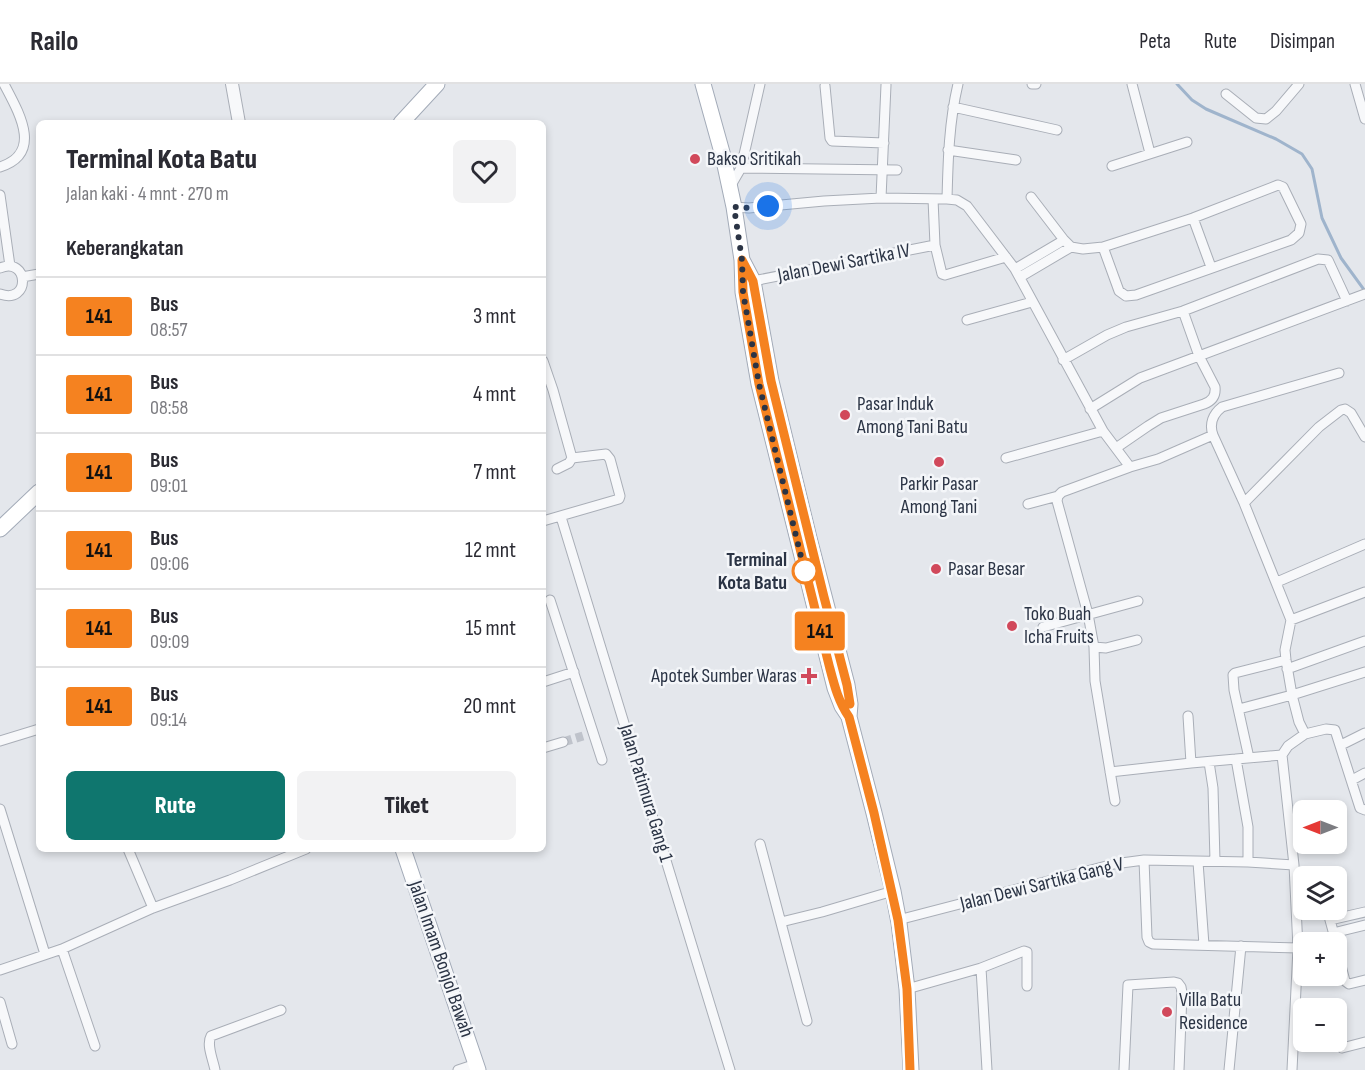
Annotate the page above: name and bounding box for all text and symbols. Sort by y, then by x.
text: Railo [30,25,78,58]
text: Peta [1139,29,1171,54]
text: Rute [1204,29,1237,54]
text: Disimpan [1270,29,1335,54]
button: heart [453,140,516,203]
text: Terminal Kota Batu [66,143,257,176]
place label: Bakso Sritikah [707,147,801,171]
marker: Bakso Sritikah [688,152,702,166]
text: Jalan kaki · 4 mnt · 270 m [66,182,229,206]
your location [753,191,783,221]
text: Keberangkatan [66,235,184,262]
street label: Jalan Dewi Sartika IV [775,238,912,288]
text: Bus [150,291,179,318]
text: 3 mnt [473,303,516,330]
text: 141 [86,304,112,329]
text: 08:57 [150,318,187,342]
text: Bus [150,369,179,396]
text: 4 mnt [473,381,516,408]
text: 141 [86,382,112,407]
place label: Pasar Induk Among Tani Batu [856,392,968,439]
text: 08:58 [150,396,188,420]
marker: Pasar Induk Among Tani Batu [838,408,852,422]
text: Bus [150,447,179,474]
marker: Parkir Pasar Among Tani [932,455,946,469]
text: 7 mnt [473,459,516,486]
text: 141 [86,460,112,485]
place label: Parkir Pasar Among Tani [900,472,978,519]
text: 09:01 [150,474,187,498]
text: Bus [150,525,179,552]
text: 12 mnt [465,537,516,564]
text: 141 [86,538,112,563]
place label: Terminal Kota Batu [718,548,787,595]
text: 09:06 [150,552,189,576]
place label: Pasar Besar [948,557,1025,581]
marker: Terminal Kota Batu [792,558,818,584]
marker: Pasar Besar [929,562,943,576]
place label: Toko Buah Icha Fruits [1024,602,1094,649]
text: Bus [150,603,179,630]
line badge: 141 [786,612,854,650]
text: 15 mnt [466,615,516,642]
text: 141 [86,616,112,641]
text: 141 [807,619,833,644]
marker: Toko Buah Icha Fruits [1005,619,1019,633]
text: 09:09 [150,630,189,654]
place label: Apotek Sumber Waras [650,664,797,688]
marker: Apotek Sumber Waras [802,669,816,683]
text: Bus [150,681,179,708]
text: 20 mnt [463,693,516,720]
text: 141 [86,694,112,719]
text: 09:14 [150,708,187,732]
street label: Jalan Patimura Gang 1 [613,720,678,865]
button: Rute [66,771,285,840]
button: Tiket [297,771,516,840]
north arrow [1293,800,1347,854]
map controls [1293,800,1347,1052]
street label: Jalan Dewi Sartika Gang V [957,852,1126,916]
button: layers [1293,866,1347,920]
street label: Jalan Imam Bonjol Bawah [403,877,479,1040]
button: + [1293,932,1347,986]
place label: Villa Batu Residence [1179,988,1248,1035]
button: − [1293,998,1347,1052]
marker: Villa Batu Residence [1160,1005,1174,1019]

